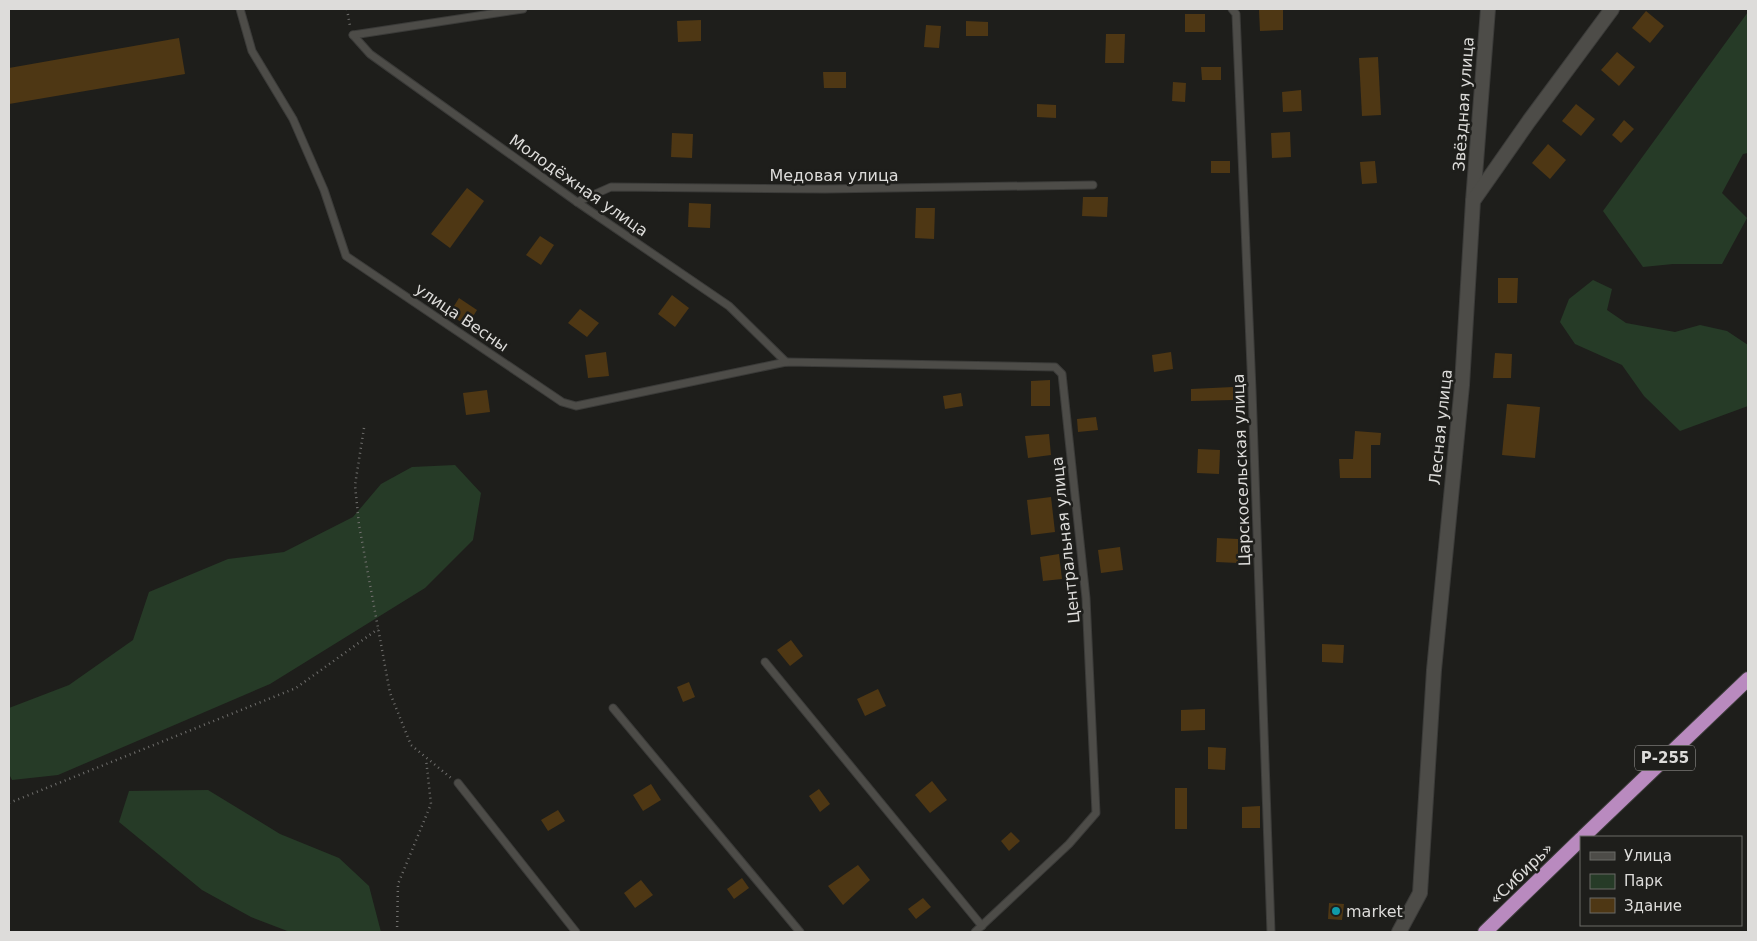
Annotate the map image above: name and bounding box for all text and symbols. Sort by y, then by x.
street label: Звёздная улица [1449,36,1478,172]
street label: Молодёжная улица [506,130,652,240]
street label: Медовая улица [769,166,899,185]
street label: улица Весны [411,279,512,356]
street label: Лесная улица [1425,368,1456,486]
street label: Царскосельская улица [1229,373,1254,567]
street label: Центральная улица [1047,456,1084,624]
road number: Р-255 [1635,746,1695,770]
legend [1580,836,1742,926]
street label: «Сибирь» [1486,838,1557,908]
text: Улица [1624,847,1672,865]
text: Парк [1624,872,1663,890]
text: Здание [1624,897,1682,915]
place label: market [1346,902,1403,921]
marker: market [1330,905,1342,917]

